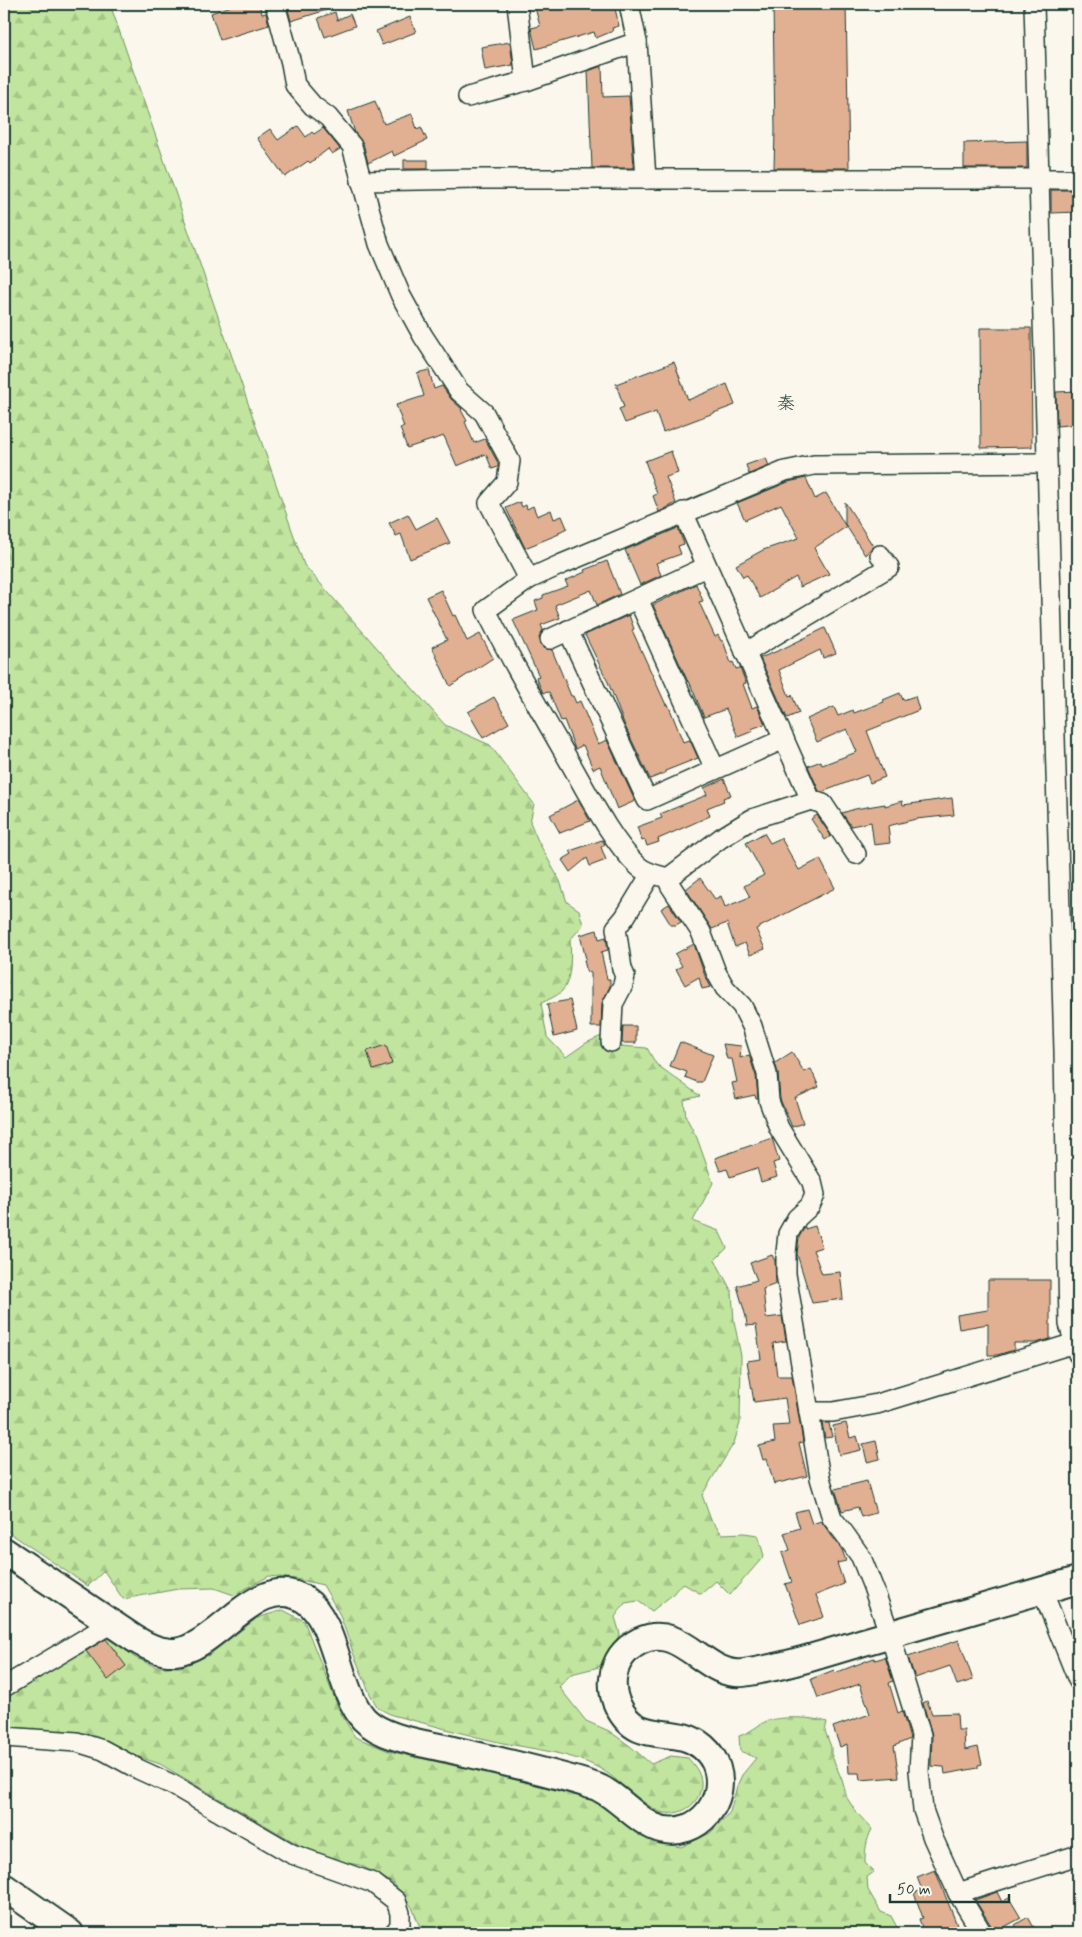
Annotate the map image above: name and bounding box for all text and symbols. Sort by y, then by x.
district label: 秦 [777,392,795,416]
scale bar [890,1872,1008,1904]
text: 50 m [897,1880,931,1900]

